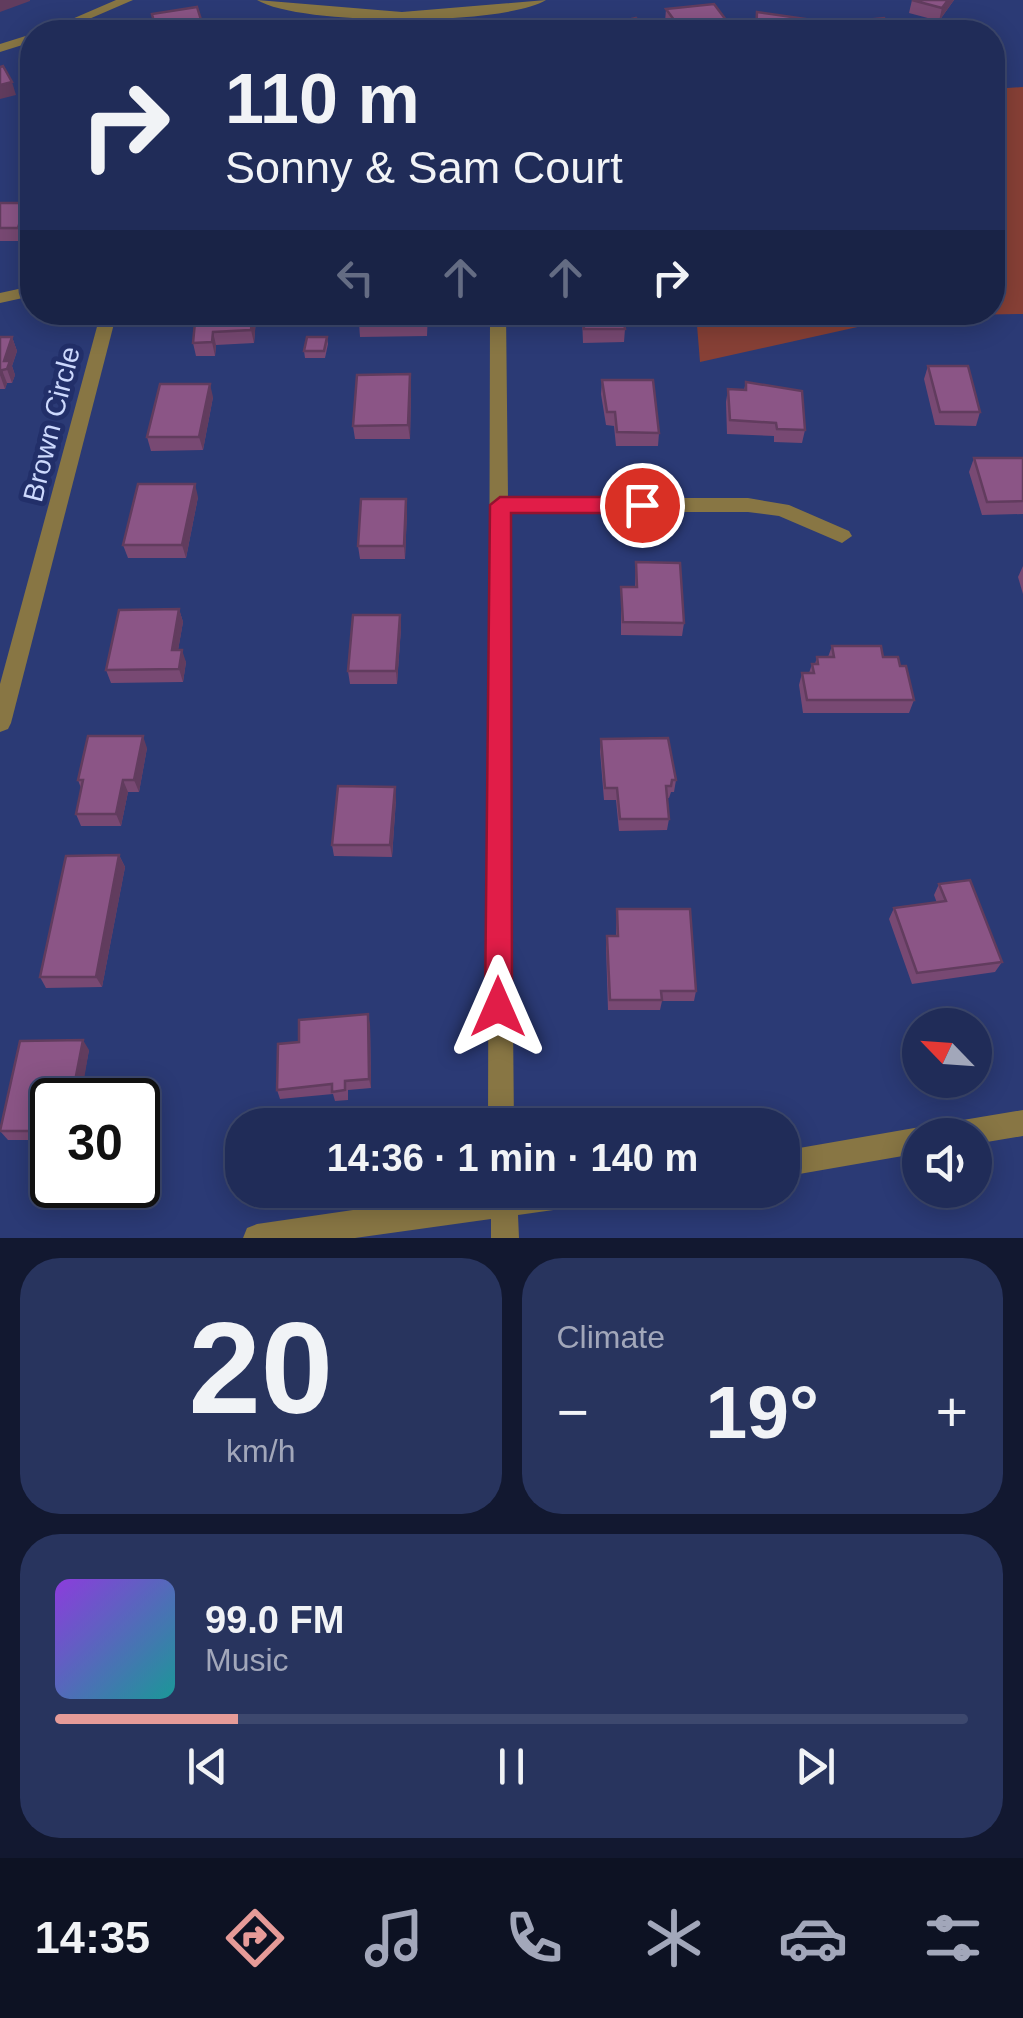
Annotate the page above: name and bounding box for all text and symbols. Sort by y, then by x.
icon: right [60,60,190,190]
text: 110 m [225,60,420,138]
text: Sonny & Sam Court [225,142,623,193]
icon: left [328,250,383,305]
icon: ahead [433,250,488,305]
icon: ahead [538,250,593,305]
icon: right [643,250,698,305]
street label: Brown Circle [17,343,86,505]
pin [600,463,685,548]
icon: arrive [615,478,670,533]
position arrow [446,955,550,1059]
north arrow [902,1008,992,1098]
map controls [902,1008,992,1208]
speed limit sign: 30 [30,1078,160,1208]
button: sound [902,1118,992,1208]
text: 14:36 · 1 min · 140 m [327,1137,698,1179]
text: 20 [188,1295,333,1441]
text: Climate [557,1319,665,1355]
text: 19° [706,1370,819,1454]
text: − [557,1381,589,1443]
text: + [936,1381,968,1443]
text: km/h [226,1433,295,1469]
text: 99.0 FM [205,1599,344,1641]
text: Music [205,1642,289,1678]
icon: previous [180,1739,235,1794]
icon: pause [484,1739,539,1794]
icon: next [788,1739,843,1794]
icon: directions [220,1903,290,1973]
icon: music [359,1903,429,1973]
icon: phone [499,1903,569,1973]
icon: climate [639,1903,709,1973]
icon: car [778,1903,848,1973]
icon: filters [918,1903,988,1973]
text: 14:35 [35,1912,150,1963]

